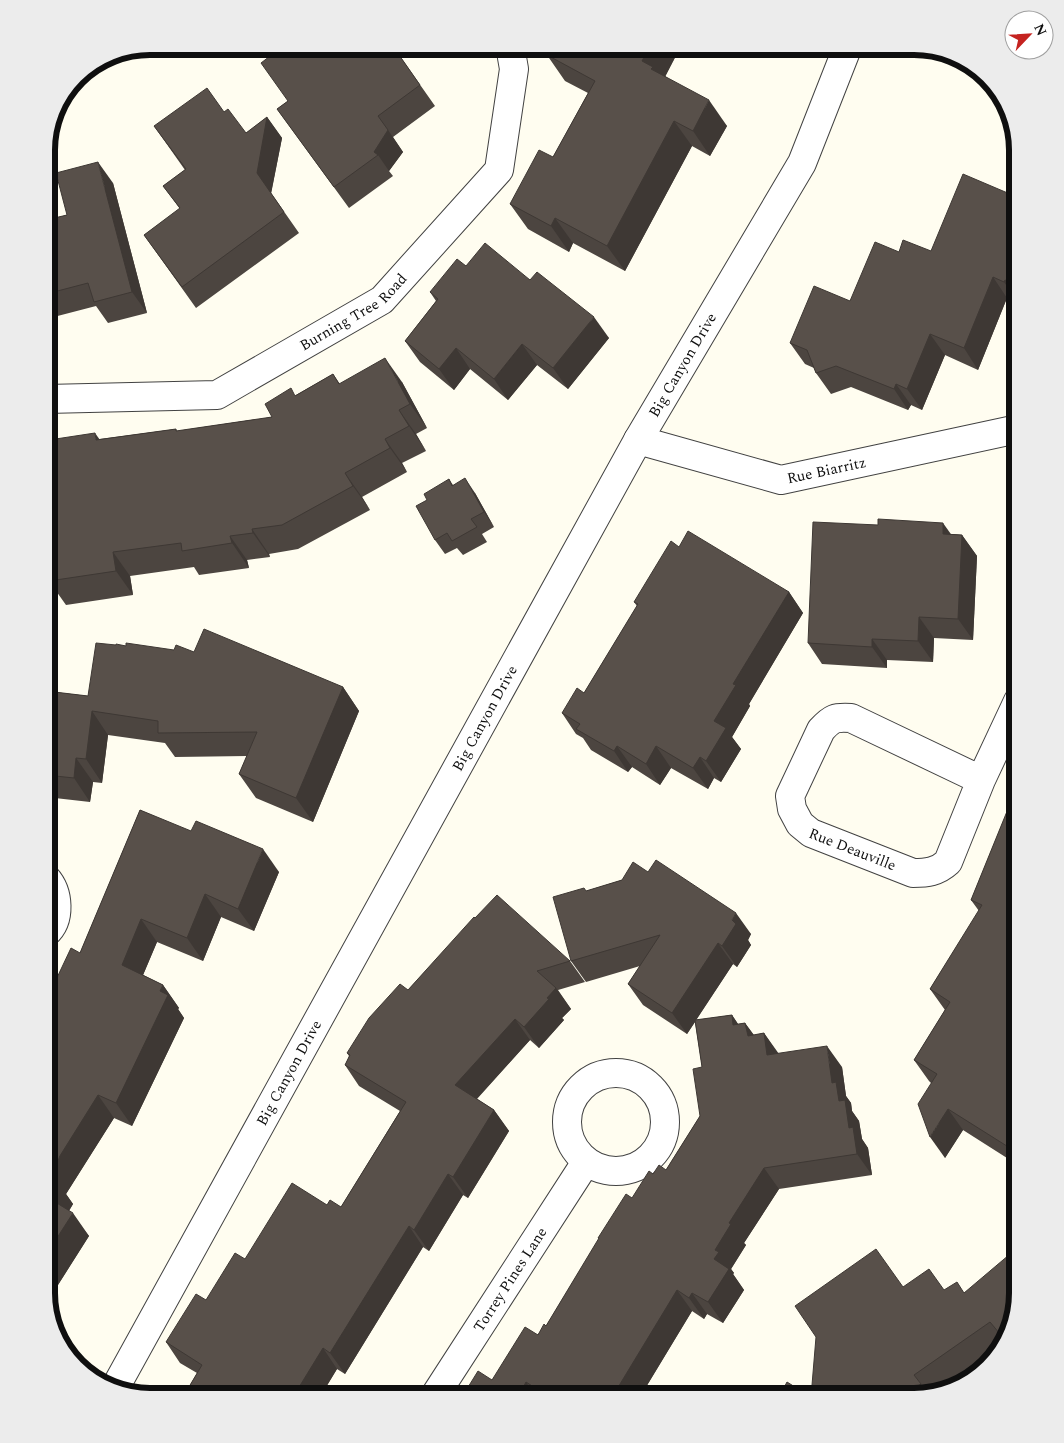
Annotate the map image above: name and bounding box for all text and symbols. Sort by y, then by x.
north arrow [1004,10,1054,60]
text: N [1028,20,1052,39]
street label: Burning Tree Road [295,268,412,357]
street label: Big Canyon Drive [643,308,722,421]
street label: Rue Biarritz [785,451,868,490]
street label: Big Canyon Drive [446,661,523,775]
street label: Rue Deauville [805,822,900,877]
street label: Big Canyon Drive [250,1016,327,1130]
street label: Torrey Pines Lane [468,1222,553,1336]

